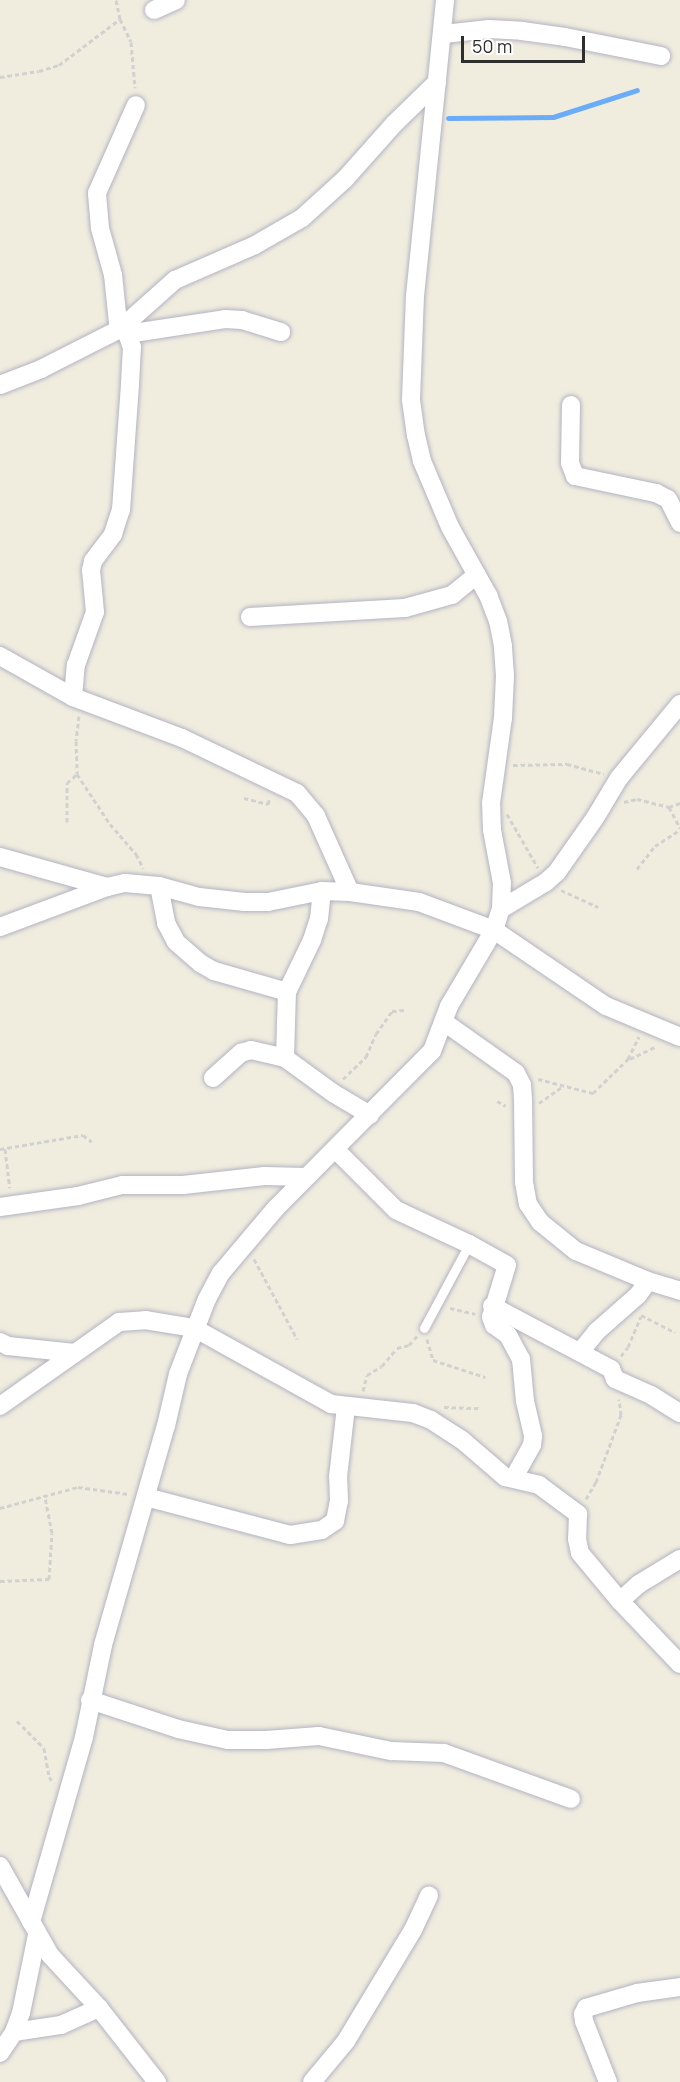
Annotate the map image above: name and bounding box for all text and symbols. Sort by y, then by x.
scale bar [464,24,588,62]
text: 50 m [472,34,512,58]

